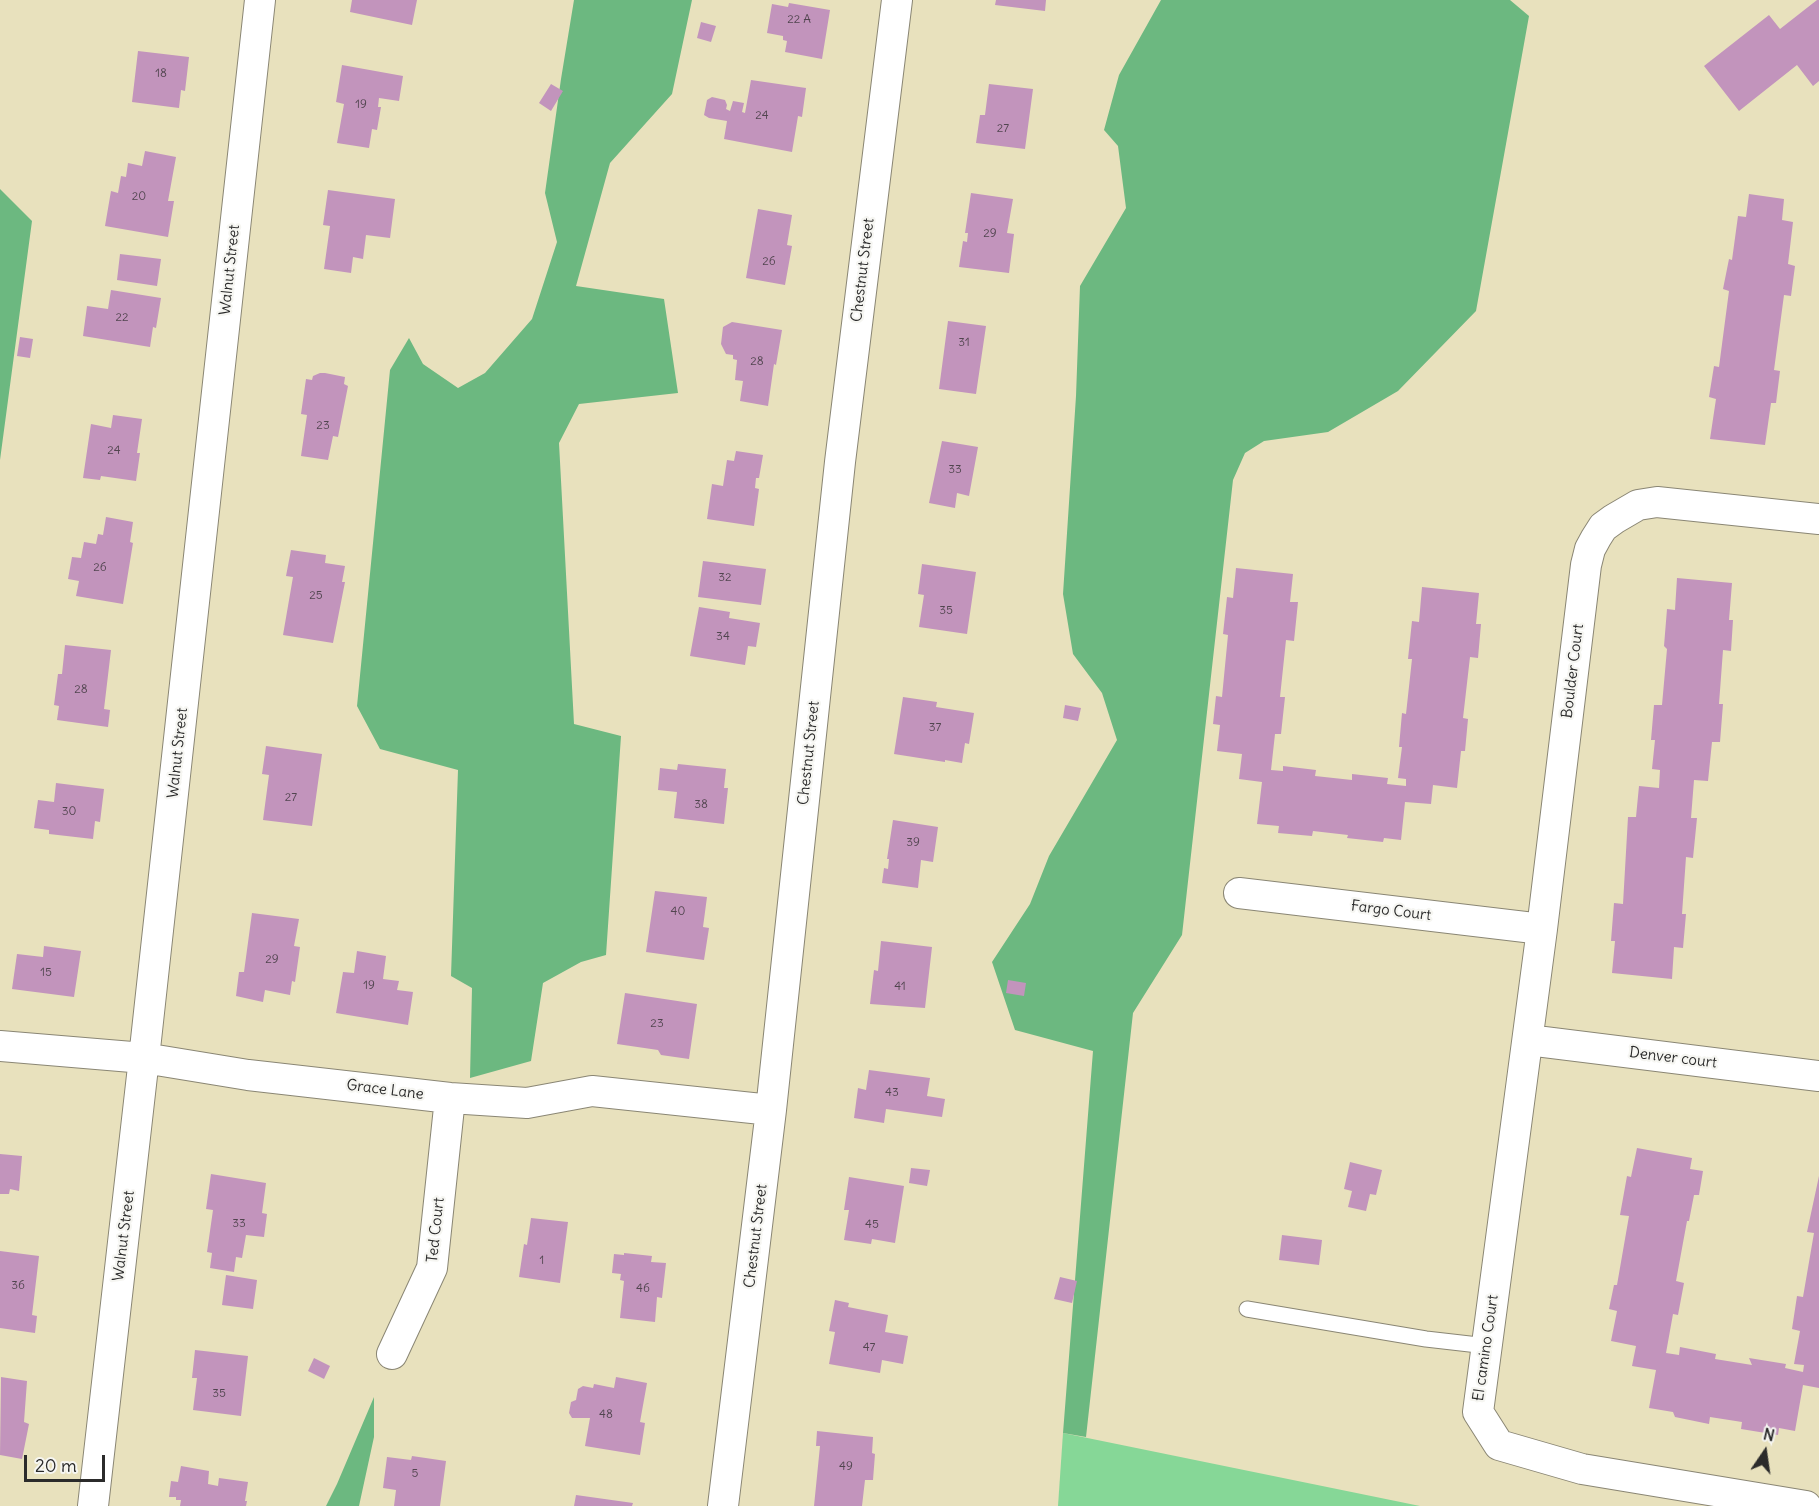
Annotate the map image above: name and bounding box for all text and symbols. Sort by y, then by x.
house number: 22 A [787,13,811,27]
house number: 18 [155,67,167,81]
house number: 19 [355,98,367,112]
house number: 24 [755,109,769,123]
house number: 27 [997,122,1009,136]
house number: 20 [132,190,146,204]
street label: Chestnut Street [848,217,878,323]
street label: Walnut Street [216,224,244,316]
house number: 29 [983,227,997,241]
house number: 26 [762,255,776,269]
house number: 22 [115,311,129,325]
house number: 31 [958,336,970,350]
house number: 28 [750,355,764,369]
house number: 23 [316,419,330,433]
house number: 24 [107,444,121,458]
house number: 33 [948,463,962,477]
house number: 26 [93,561,107,575]
house number: 32 [718,571,732,585]
house number: 25 [309,589,323,603]
house number: 35 [939,604,953,618]
street label: Boulder Court [1558,623,1588,719]
house number: 34 [716,630,730,644]
house number: 28 [74,683,88,697]
street label: Chestnut Street [795,700,823,806]
street label: Walnut Street [164,707,192,799]
house number: 37 [929,721,941,735]
house number: 27 [285,791,297,805]
house number: 38 [694,798,708,812]
house number: 30 [62,805,76,819]
house number: 39 [906,836,920,850]
street label: Fargo Court [1350,897,1432,925]
house number: 40 [671,905,685,919]
house number: 29 [265,953,279,967]
house number: 15 [40,966,52,980]
house number: 19 [363,979,375,993]
house number: 41 [894,980,906,994]
house number: 23 [650,1017,664,1031]
street label: Denver court [1628,1044,1718,1072]
street label: Grace Lane [345,1076,425,1104]
house number: 43 [885,1086,899,1100]
street label: Chestnut Street [741,1183,771,1289]
street label: Walnut Street [110,1190,138,1282]
street label: Ted Court [424,1197,448,1263]
house number: 33 [232,1217,246,1231]
house number: 45 [865,1218,879,1232]
house number: 1 [540,1254,544,1268]
house number: 36 [11,1279,25,1293]
house number: 46 [636,1282,650,1296]
street label: El camino Court [1470,1294,1502,1402]
house number: 47 [863,1341,875,1355]
house number: 35 [212,1387,226,1401]
house number: 48 [599,1408,613,1422]
north arrow [1735,1422,1795,1482]
text: N [1761,1423,1777,1445]
scale bar [27,1443,108,1481]
text: 20 m [35,1454,77,1477]
house number: 49 [839,1460,853,1474]
house number: 5 [412,1467,418,1481]

